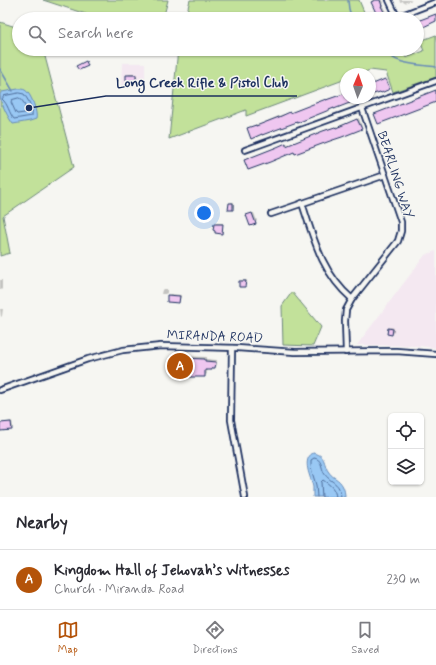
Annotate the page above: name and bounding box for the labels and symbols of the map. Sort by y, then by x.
north arrow [340,68,376,104]
callout: Long Creek Rifle & Pistol Club [106,70,297,96]
text: Long Creek Rifle & Pistol Club [116,74,288,94]
street label: BEARLING WAY [373,129,417,222]
your location [194,203,214,223]
street label: MIRANDA ROAD [167,327,263,347]
pin: A [167,351,193,381]

